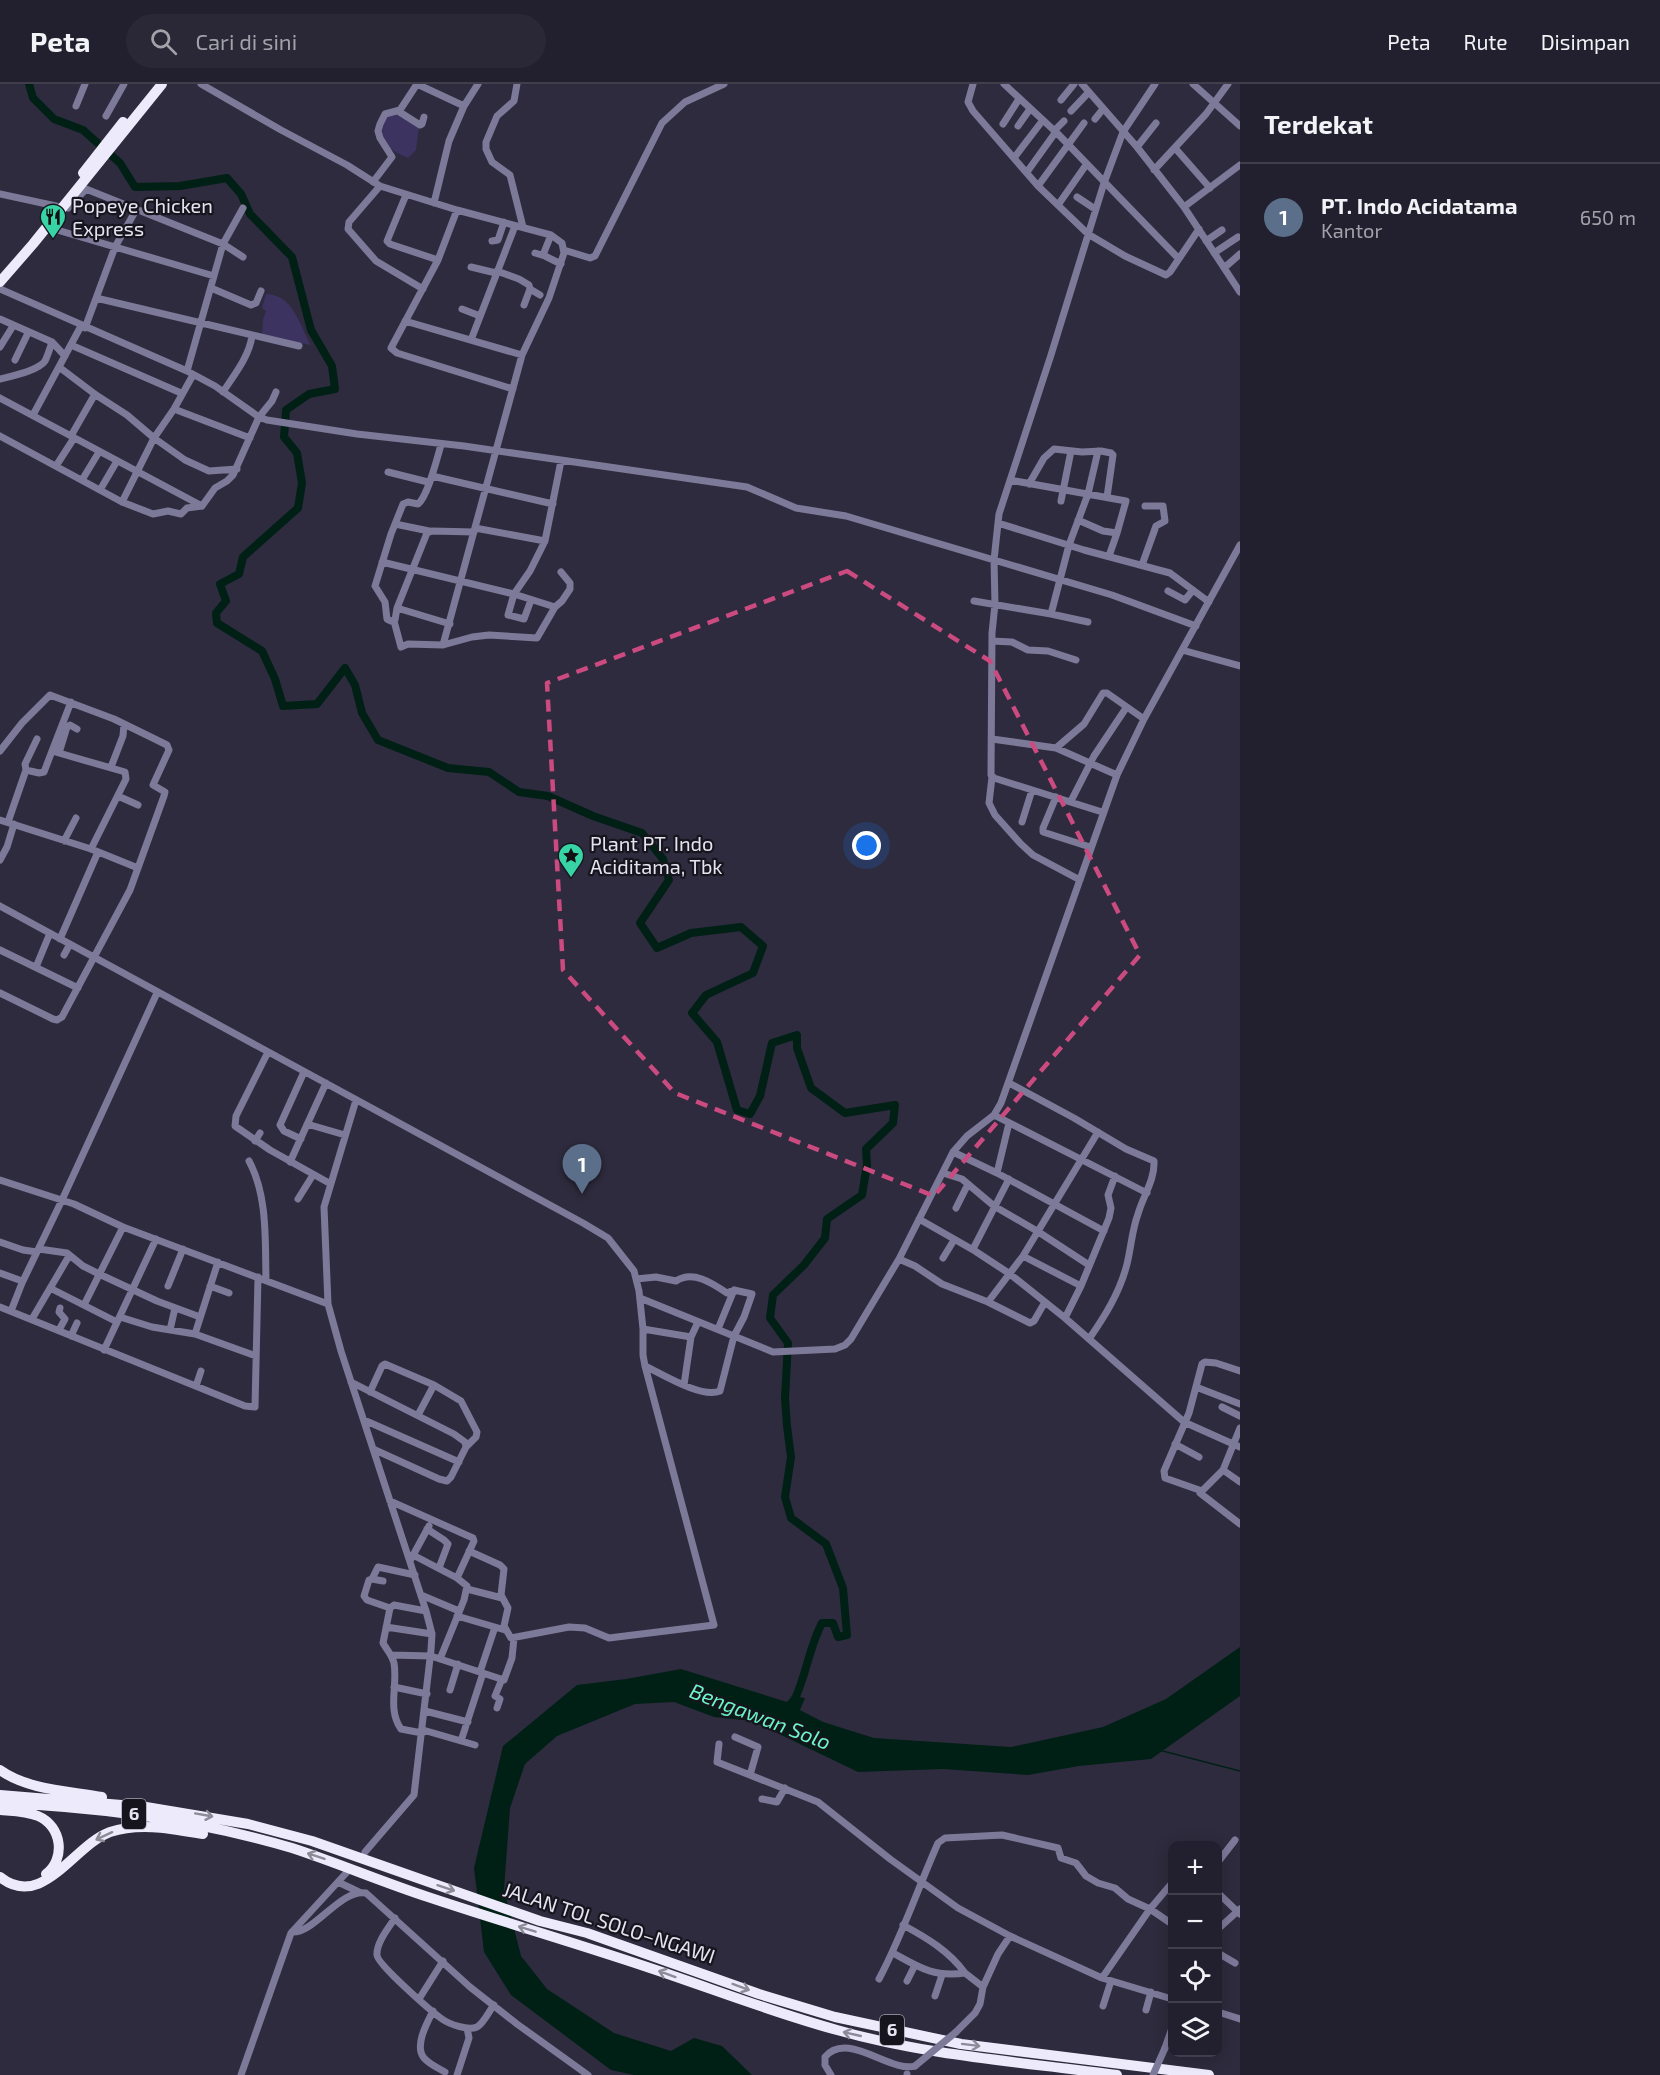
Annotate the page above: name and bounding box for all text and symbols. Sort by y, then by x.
search box [126,14,546,68]
text: Peta [30,24,90,58]
icon: search [147,25,180,58]
text: Cari di sini [195,28,297,54]
text: Peta [1387,29,1430,54]
text: Rute [1463,29,1508,54]
text: Disimpan [1541,29,1630,54]
text: Terdekat [1264,108,1373,139]
text: PT. Indo Acidatama [1321,192,1518,218]
place label: Popeye Chicken Express [72,193,213,240]
restaurant icon: Popeye Chicken Express [38,202,68,240]
text: 1 [1279,205,1288,229]
text: 650 m [1580,205,1636,229]
text: Kantor [1321,218,1382,242]
place label: Plant PT. Indo Aciditama, Tbk [590,831,722,878]
your location [852,831,881,860]
place icon: Plant PT. Indo Aciditama, Tbk [556,841,586,879]
pin: 1 [562,1144,602,1194]
water label: Bengawan Solo [687,1677,834,1754]
road number: 6 [122,1799,146,1829]
one-way arrow [194,1810,213,1821]
one-way arrow [96,1830,114,1842]
map controls [1168,1841,1222,2057]
button: + [1168,1841,1222,1895]
one-way arrow [307,1850,326,1861]
street label: JALAN TOL SOLO–NGAWI [500,1876,718,1968]
one-way arrow [437,1884,455,1895]
button: − [1168,1895,1222,1949]
one-way arrow [518,1923,537,1934]
button: locate [1168,1949,1222,2003]
one-way arrow [658,1967,676,1978]
one-way arrow [732,1983,750,1994]
button: layers [1168,2003,1222,2057]
road number: 6 [880,2015,904,2045]
one-way arrow [843,2027,862,2039]
one-way arrow [960,2040,980,2051]

